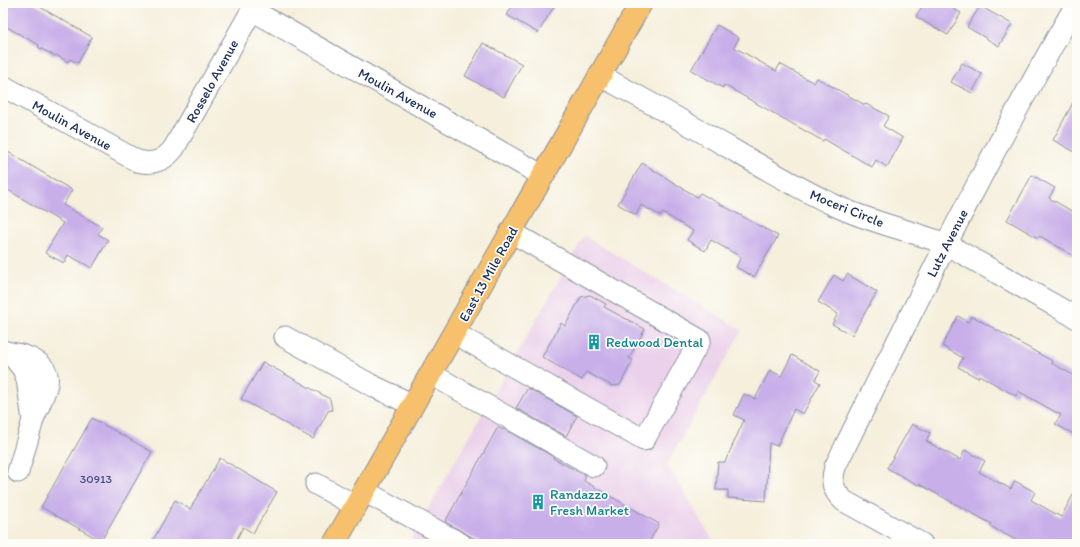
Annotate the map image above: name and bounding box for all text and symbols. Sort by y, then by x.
street label: Rosselo Avenue [183,36,242,126]
street label: Moulin Avenue [355,65,441,122]
street label: Moulin Avenue [29,97,115,154]
street label: Moceri Circle [807,186,887,231]
street label: Lutz Avenue [923,206,972,280]
street label: East 13 Mile Road [455,223,522,325]
building icon: Redwood Dental [585,333,603,351]
place label: Redwood Dental [606,334,703,351]
house number: 30913 [80,472,113,486]
place label: Randazzo Fresh Market [550,486,629,519]
building icon: Randazzo Fresh Market [529,493,547,511]

